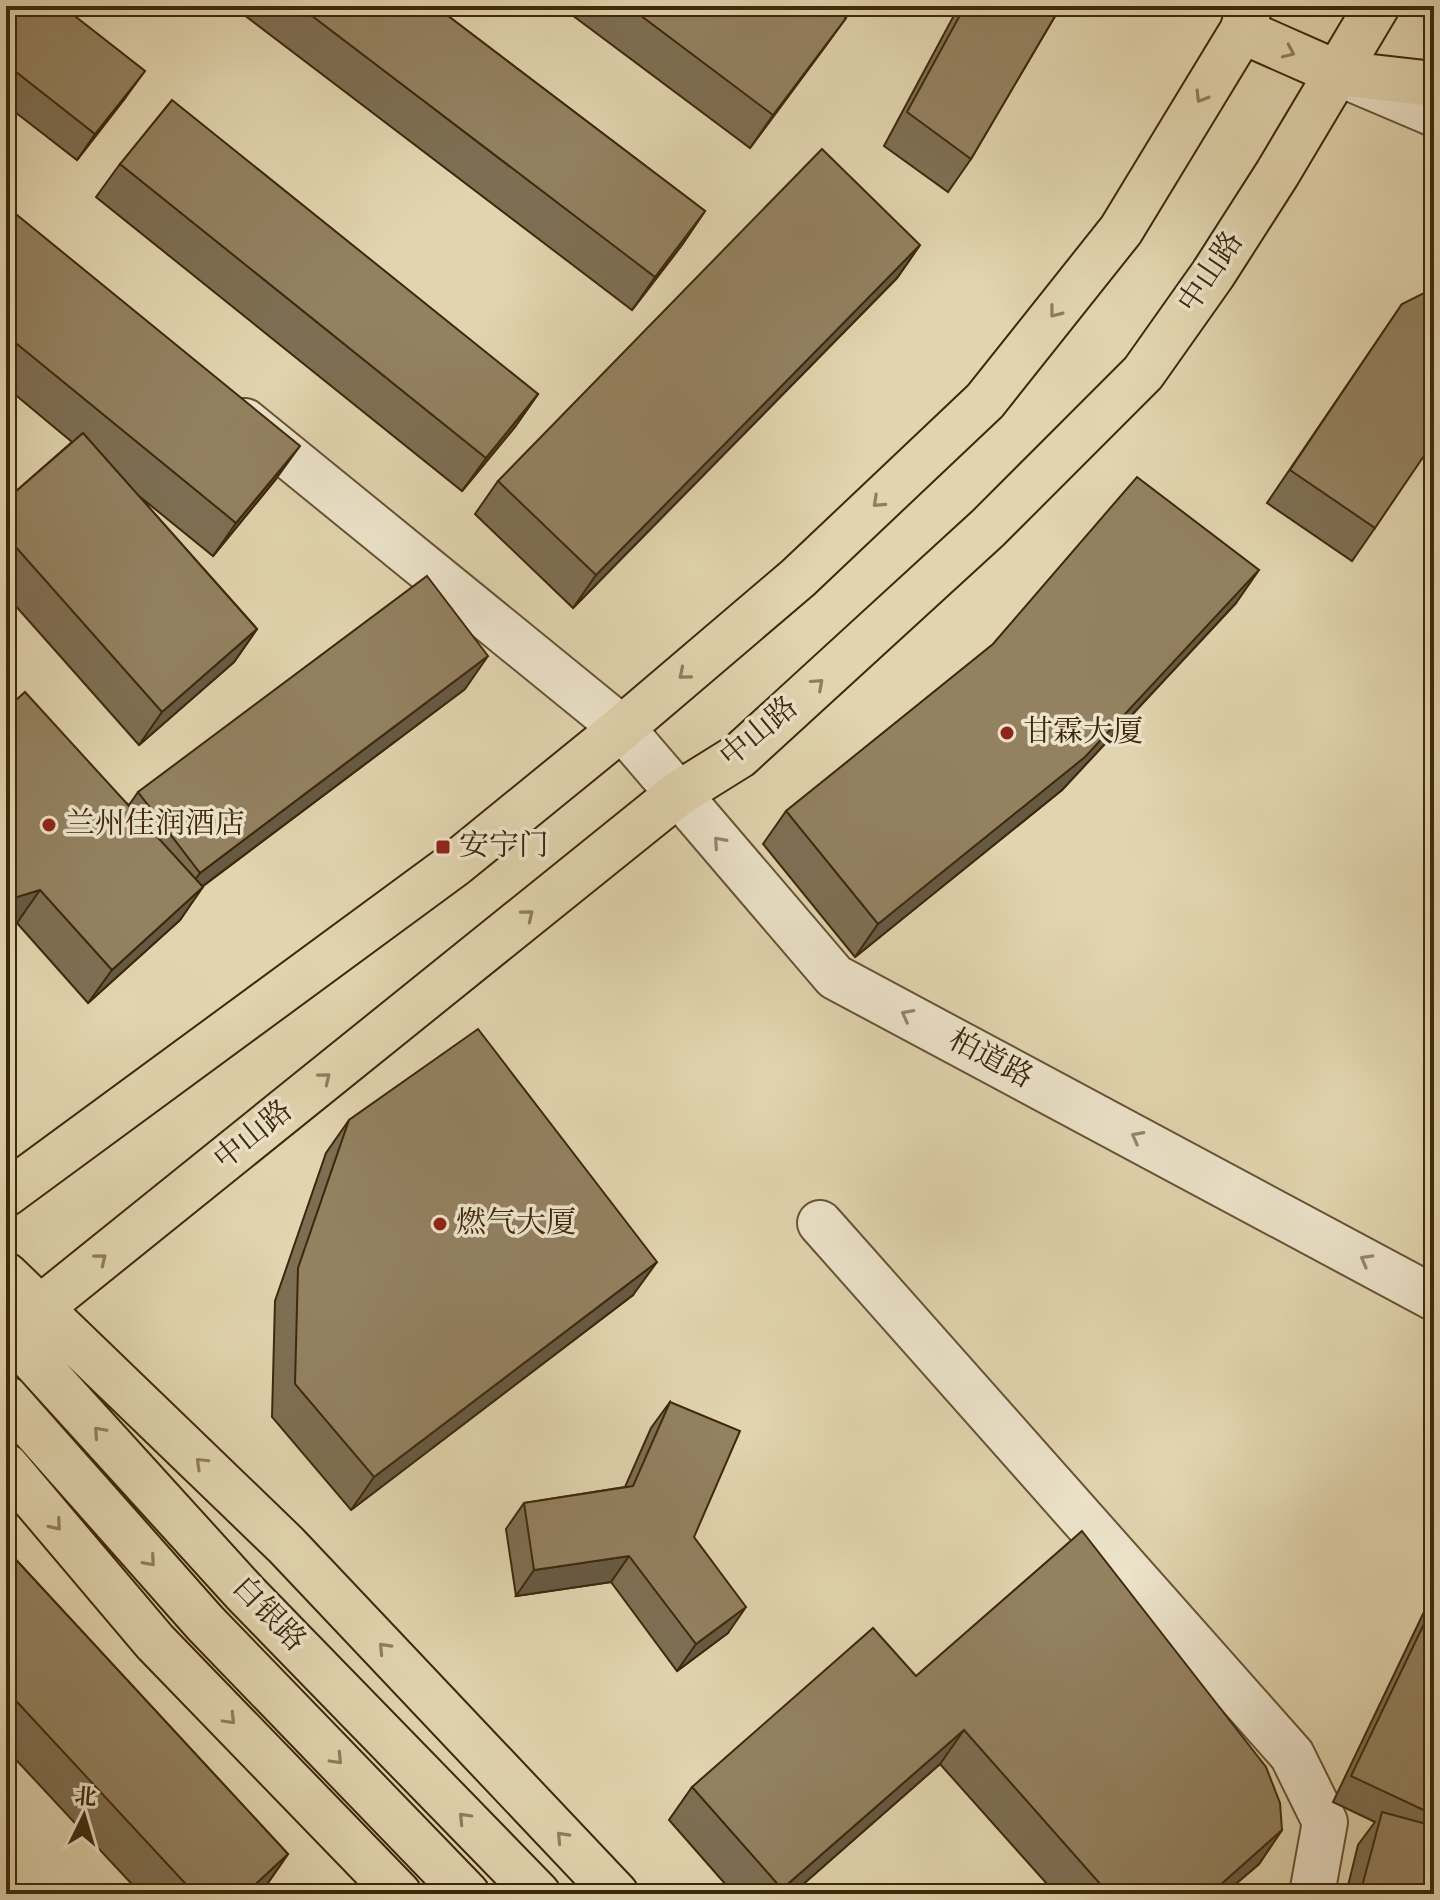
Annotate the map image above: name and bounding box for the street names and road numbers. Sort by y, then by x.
street label: 中山路 [1169,224,1255,322]
street label: 中山路 [712,688,808,778]
street label: 柏道路 [940,1020,1040,1100]
street label: 中山路 [205,1091,303,1181]
street label: 白银路 [221,1568,315,1662]

